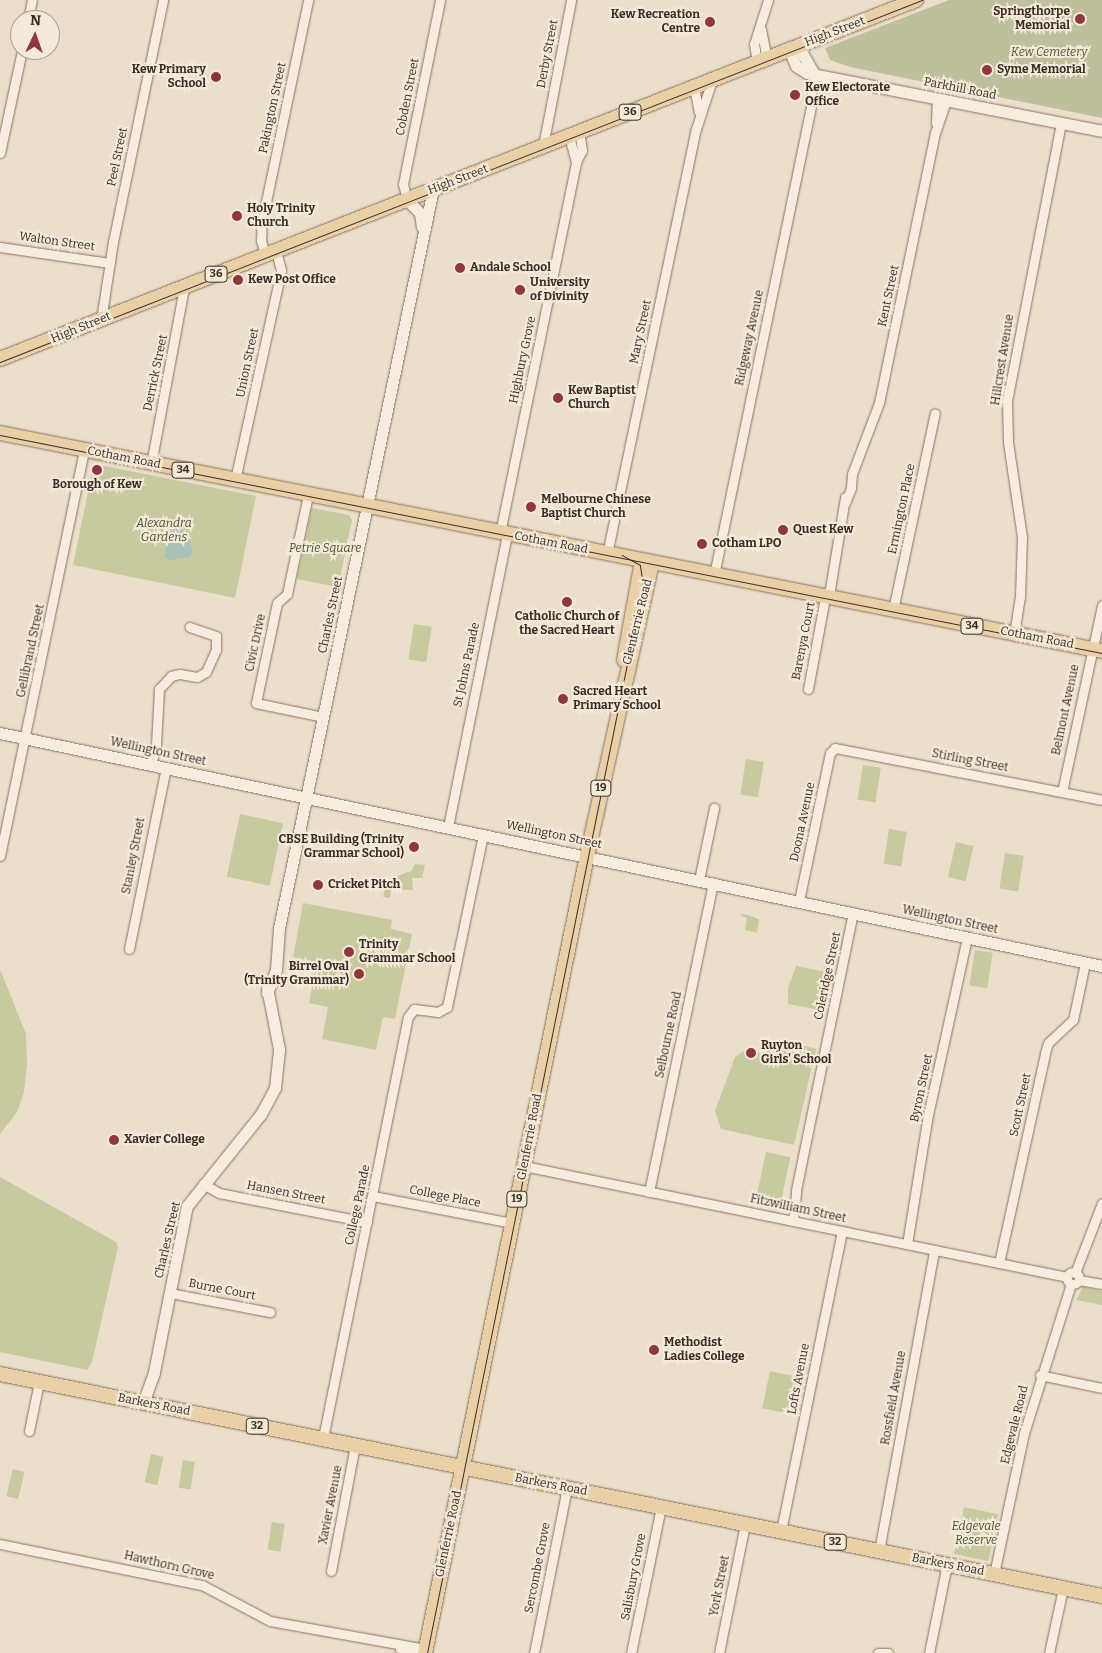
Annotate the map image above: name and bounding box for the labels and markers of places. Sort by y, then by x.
place label: Springthorpe Memorial [993,5,1070,33]
place label: Kew Recreation Centre [611,8,700,36]
marker: Springthorpe Memorial [1074,13,1086,25]
marker: Kew Recreation Centre [704,16,716,28]
place label: Kew Primary School [132,63,206,91]
place label: Syme Memorial [997,63,1086,77]
marker: Syme Memorial [981,64,993,76]
marker: Kew Primary School [210,71,222,83]
place label: Kew Electorate Office [805,81,890,109]
marker: Kew Electorate Office [789,89,801,101]
place label: Holy Trinity Church [247,202,315,230]
marker: Holy Trinity Church [231,210,243,222]
place label: Andale School [470,261,551,275]
marker: Andale School [454,262,466,274]
place label: Kew Post Office [248,273,336,287]
marker: Kew Post Office [232,274,244,286]
place label: University of Divinity [530,276,590,304]
marker: University of Divinity [514,284,526,296]
place label: Kew Baptist Church [568,384,636,412]
marker: Kew Baptist Church [552,392,564,404]
marker: Borough of Kew [91,464,103,476]
place label: Borough of Kew [52,478,142,492]
place label: Melbourne Chinese Baptist Church [541,493,651,521]
marker: Melbourne Chinese Baptist Church [525,501,537,513]
place label: Quest Kew [793,523,853,537]
marker: Quest Kew [777,524,789,536]
place label: Cotham LPO [712,537,782,551]
marker: Cotham LPO [696,538,708,550]
marker: Catholic Church of the Sacred Heart [561,596,573,608]
place label: Catholic Church of the Sacred Heart [515,610,619,638]
place label: Sacred Heart Primary School [573,685,661,713]
marker: Sacred Heart Primary School [557,693,569,705]
place label: CBSE Building (Trinity Grammar School) [279,833,404,861]
marker: CBSE Building (Trinity Grammar School) [408,841,420,853]
place label: Cricket Pitch [328,878,400,892]
marker: Cricket Pitch [312,879,324,891]
place label: Trinity Grammar School [359,938,455,966]
marker: Trinity Grammar School [343,946,355,958]
place label: Birrel Oval (Trinity Grammar) [244,960,349,988]
marker: Birrel Oval (Trinity Grammar) [353,968,365,980]
place label: Ruyton Girls' School [761,1039,832,1067]
marker: Ruyton Girls' School [745,1047,757,1059]
place label: Xavier College [124,1133,205,1147]
marker: Xavier College [108,1134,120,1146]
place label: Methodist Ladies College [664,1336,745,1364]
marker: Methodist Ladies College [648,1344,660,1356]

